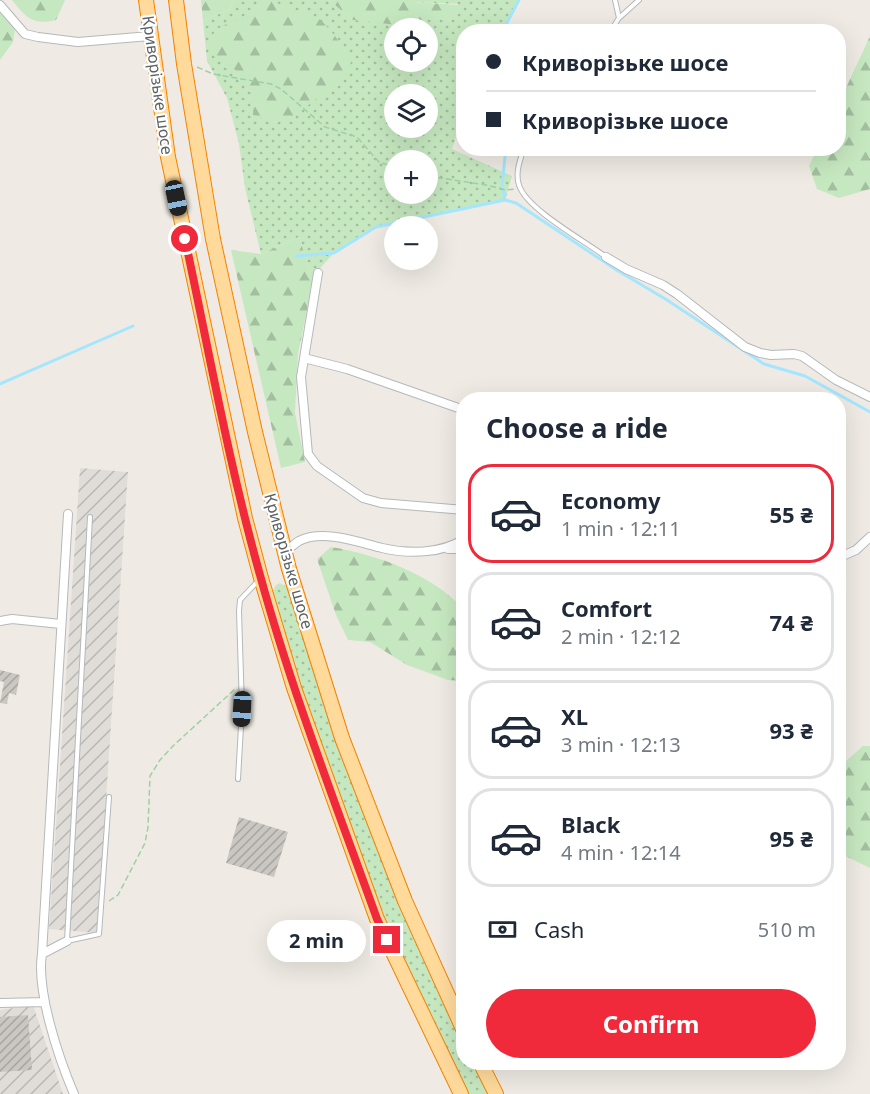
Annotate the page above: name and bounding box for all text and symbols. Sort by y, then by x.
street label: Криворізьке шосе [137,14,179,156]
map controls [384,18,438,270]
button: locate [384,18,438,72]
text: Криворізьке шосе [522,47,728,77]
button: layers [384,84,438,138]
text: Криворізьке шосе [522,105,728,135]
button: + [384,150,438,204]
car [163,179,189,217]
button: − [384,216,438,270]
route start [171,225,198,252]
text: Choose a ride [486,409,668,446]
text: Economy [561,485,660,515]
icon: car [489,487,543,541]
street label: Криворізьке шосе [259,491,319,632]
text: 55 ₴ [770,499,813,529]
text: 1 min · 12:11 [561,515,681,542]
text: Comfort [561,593,652,623]
icon: car [489,595,543,649]
text: 74 ₴ [770,607,813,637]
text: 2 min · 12:12 [561,623,681,650]
car [232,691,252,727]
text: XL [561,701,588,731]
icon: car [489,703,543,757]
text: 93 ₴ [770,715,813,745]
text: 3 min · 12:13 [561,731,681,758]
text: Black [561,809,620,839]
icon: car [489,811,543,865]
text: 95 ₴ [770,823,813,853]
text: 4 min · 12:14 [561,839,681,866]
icon: cash [486,913,519,946]
text: Cash [534,914,584,944]
text: 510 m [758,916,816,943]
callout: 2 min [267,919,366,961]
route end [373,926,400,953]
text: 2 min [289,927,344,954]
button: Confirm [486,989,816,1058]

